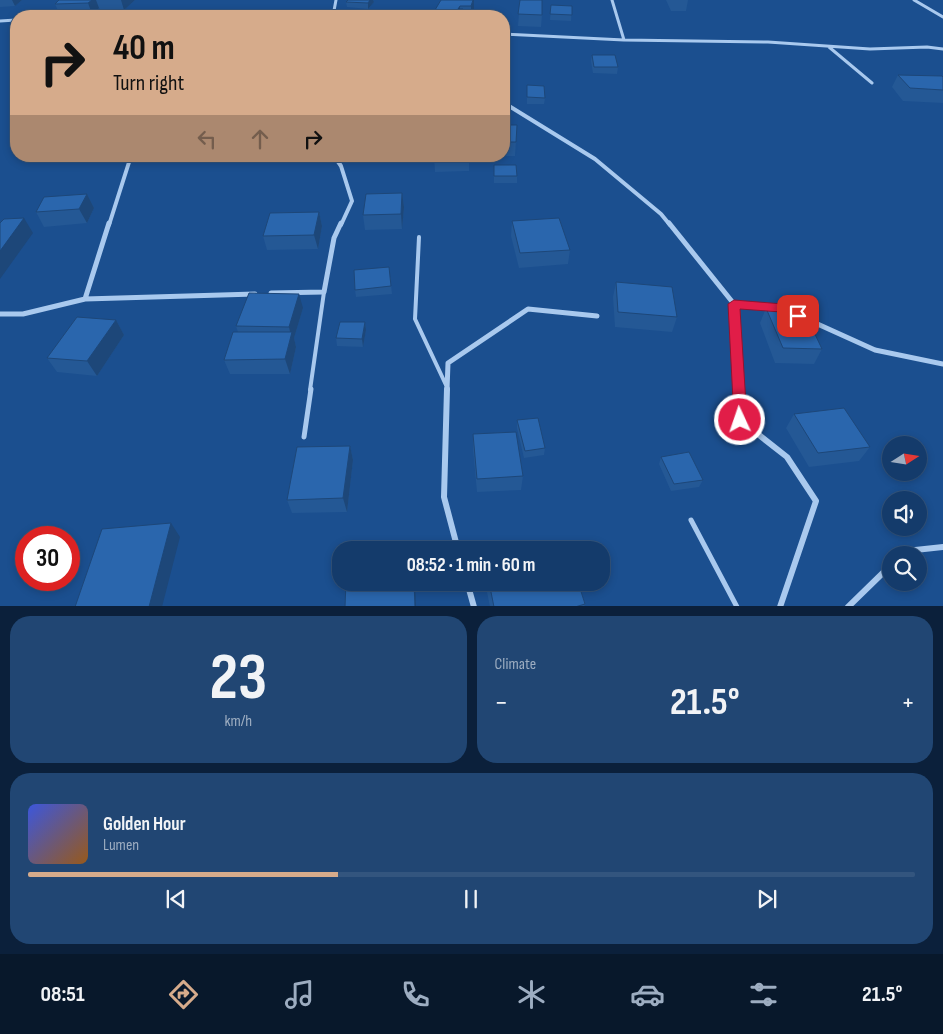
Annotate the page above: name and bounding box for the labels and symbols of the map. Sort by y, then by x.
pin [777,295,819,337]
position arrow [713,393,765,445]
north arrow [882,436,928,481]
speed limit sign: 30 [15,526,80,591]

